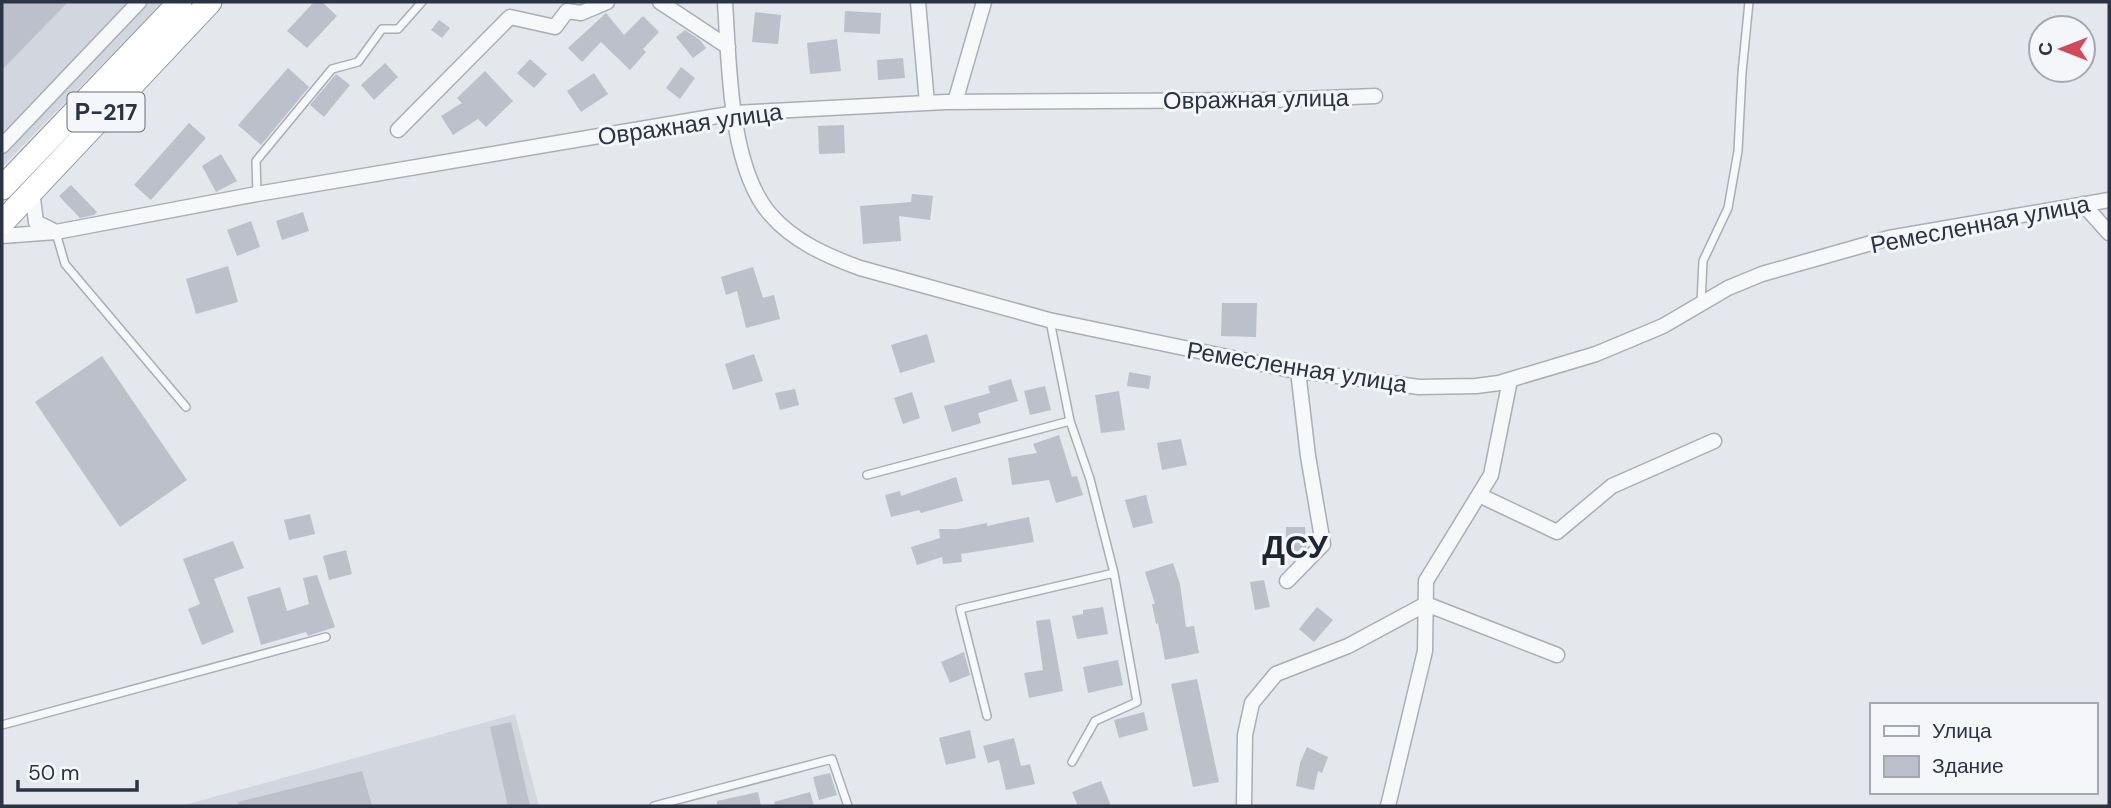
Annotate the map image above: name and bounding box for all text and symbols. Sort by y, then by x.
north arrow [2027,14,2097,84]
text: С [2033,42,2058,56]
street label: Овражная улица [1163,82,1350,116]
road number: Р-217 [68,92,144,132]
street label: Овражная улица [596,96,785,152]
street label: Ремесленная улица [1868,187,2093,260]
street label: Ремесленная улица [1185,334,1410,400]
district label: ДСУ [1262,526,1329,568]
legend [1870,703,2097,794]
text: Улица [1932,717,1992,745]
scale bar [18,748,136,792]
text: Здание [1932,752,2004,780]
text: 50 m [28,759,79,787]

